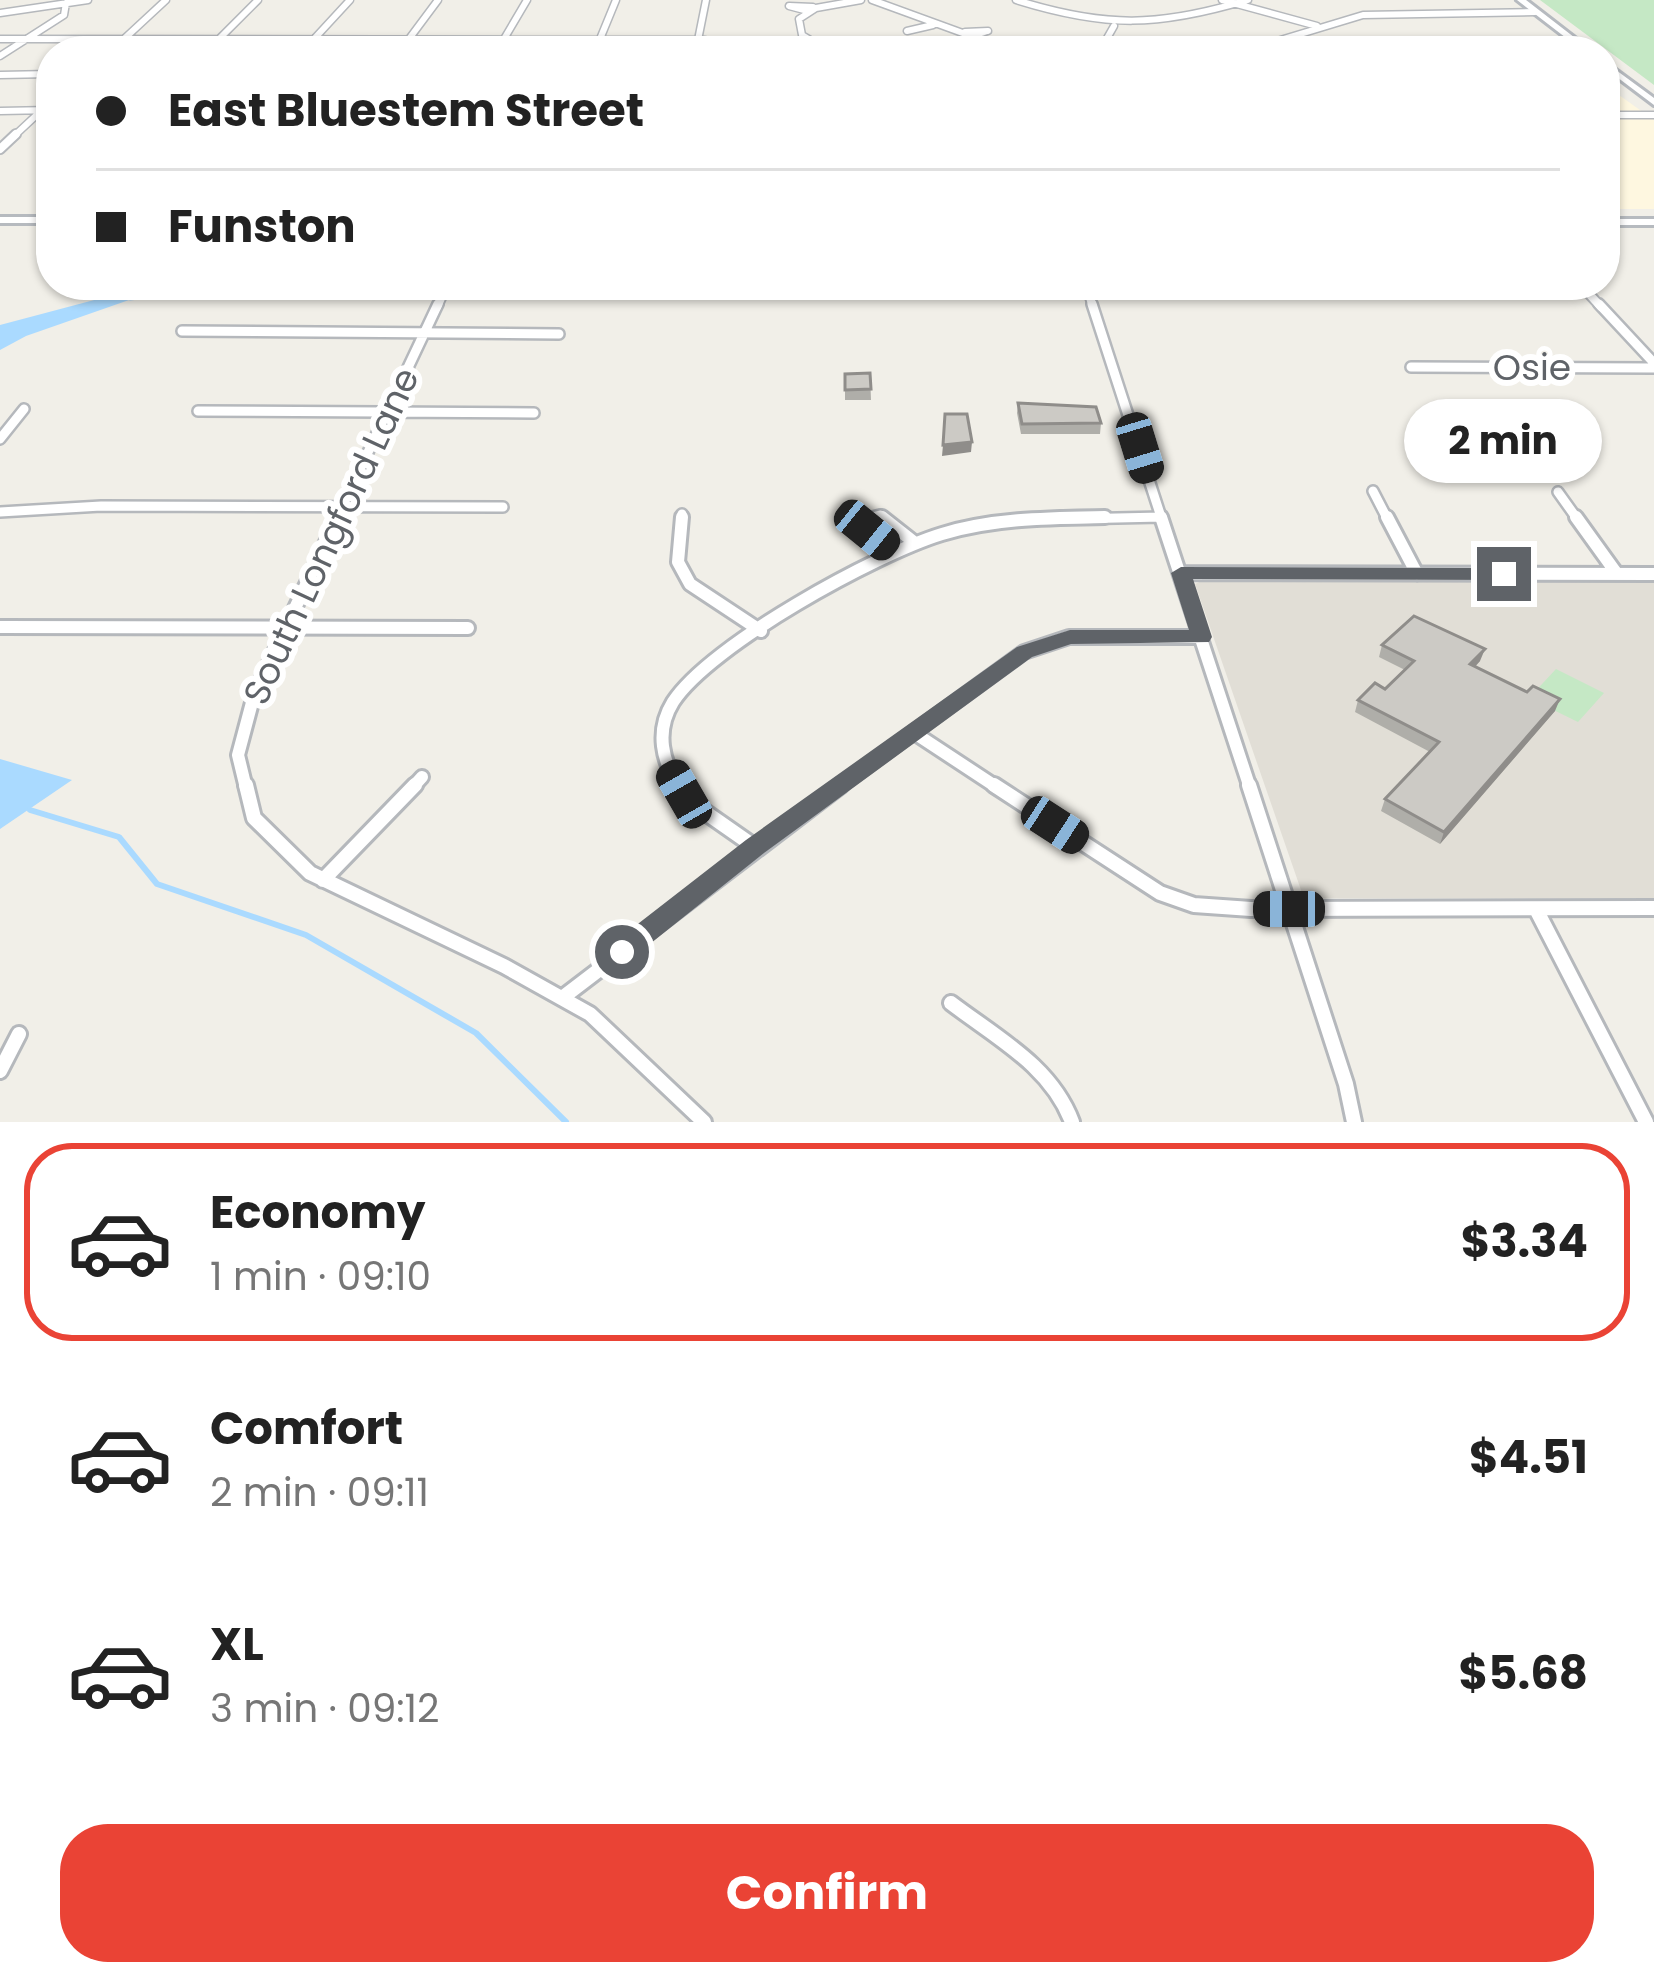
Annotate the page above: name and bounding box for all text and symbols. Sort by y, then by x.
text: East Bluestem Street [168,79,644,142]
text: Funston [168,195,356,258]
street label: Osie [1493,342,1571,393]
street label: South Longford Lane [230,359,432,713]
callout: 2 min [1405,400,1603,484]
car [1112,408,1168,488]
text: 2 min [1448,413,1558,468]
car [828,493,906,567]
route end [1477,547,1531,601]
car [650,754,718,834]
car [1015,790,1095,860]
car [1253,891,1325,927]
route start [595,925,649,979]
text: Economy [210,1181,425,1244]
icon: car [66,1188,174,1296]
text: $3.34 [1461,1210,1588,1273]
text: 1 min · 09:10 [210,1249,431,1304]
text: Comfort [210,1397,403,1460]
icon: car [66,1404,174,1512]
text: $4.51 [1469,1426,1588,1489]
text: 2 min · 09:11 [210,1465,429,1520]
text: XL [210,1613,264,1676]
icon: car [66,1620,174,1728]
text: $5.68 [1459,1642,1588,1705]
text: 3 min · 09:12 [210,1681,439,1736]
button: Confirm [60,1824,1594,1962]

